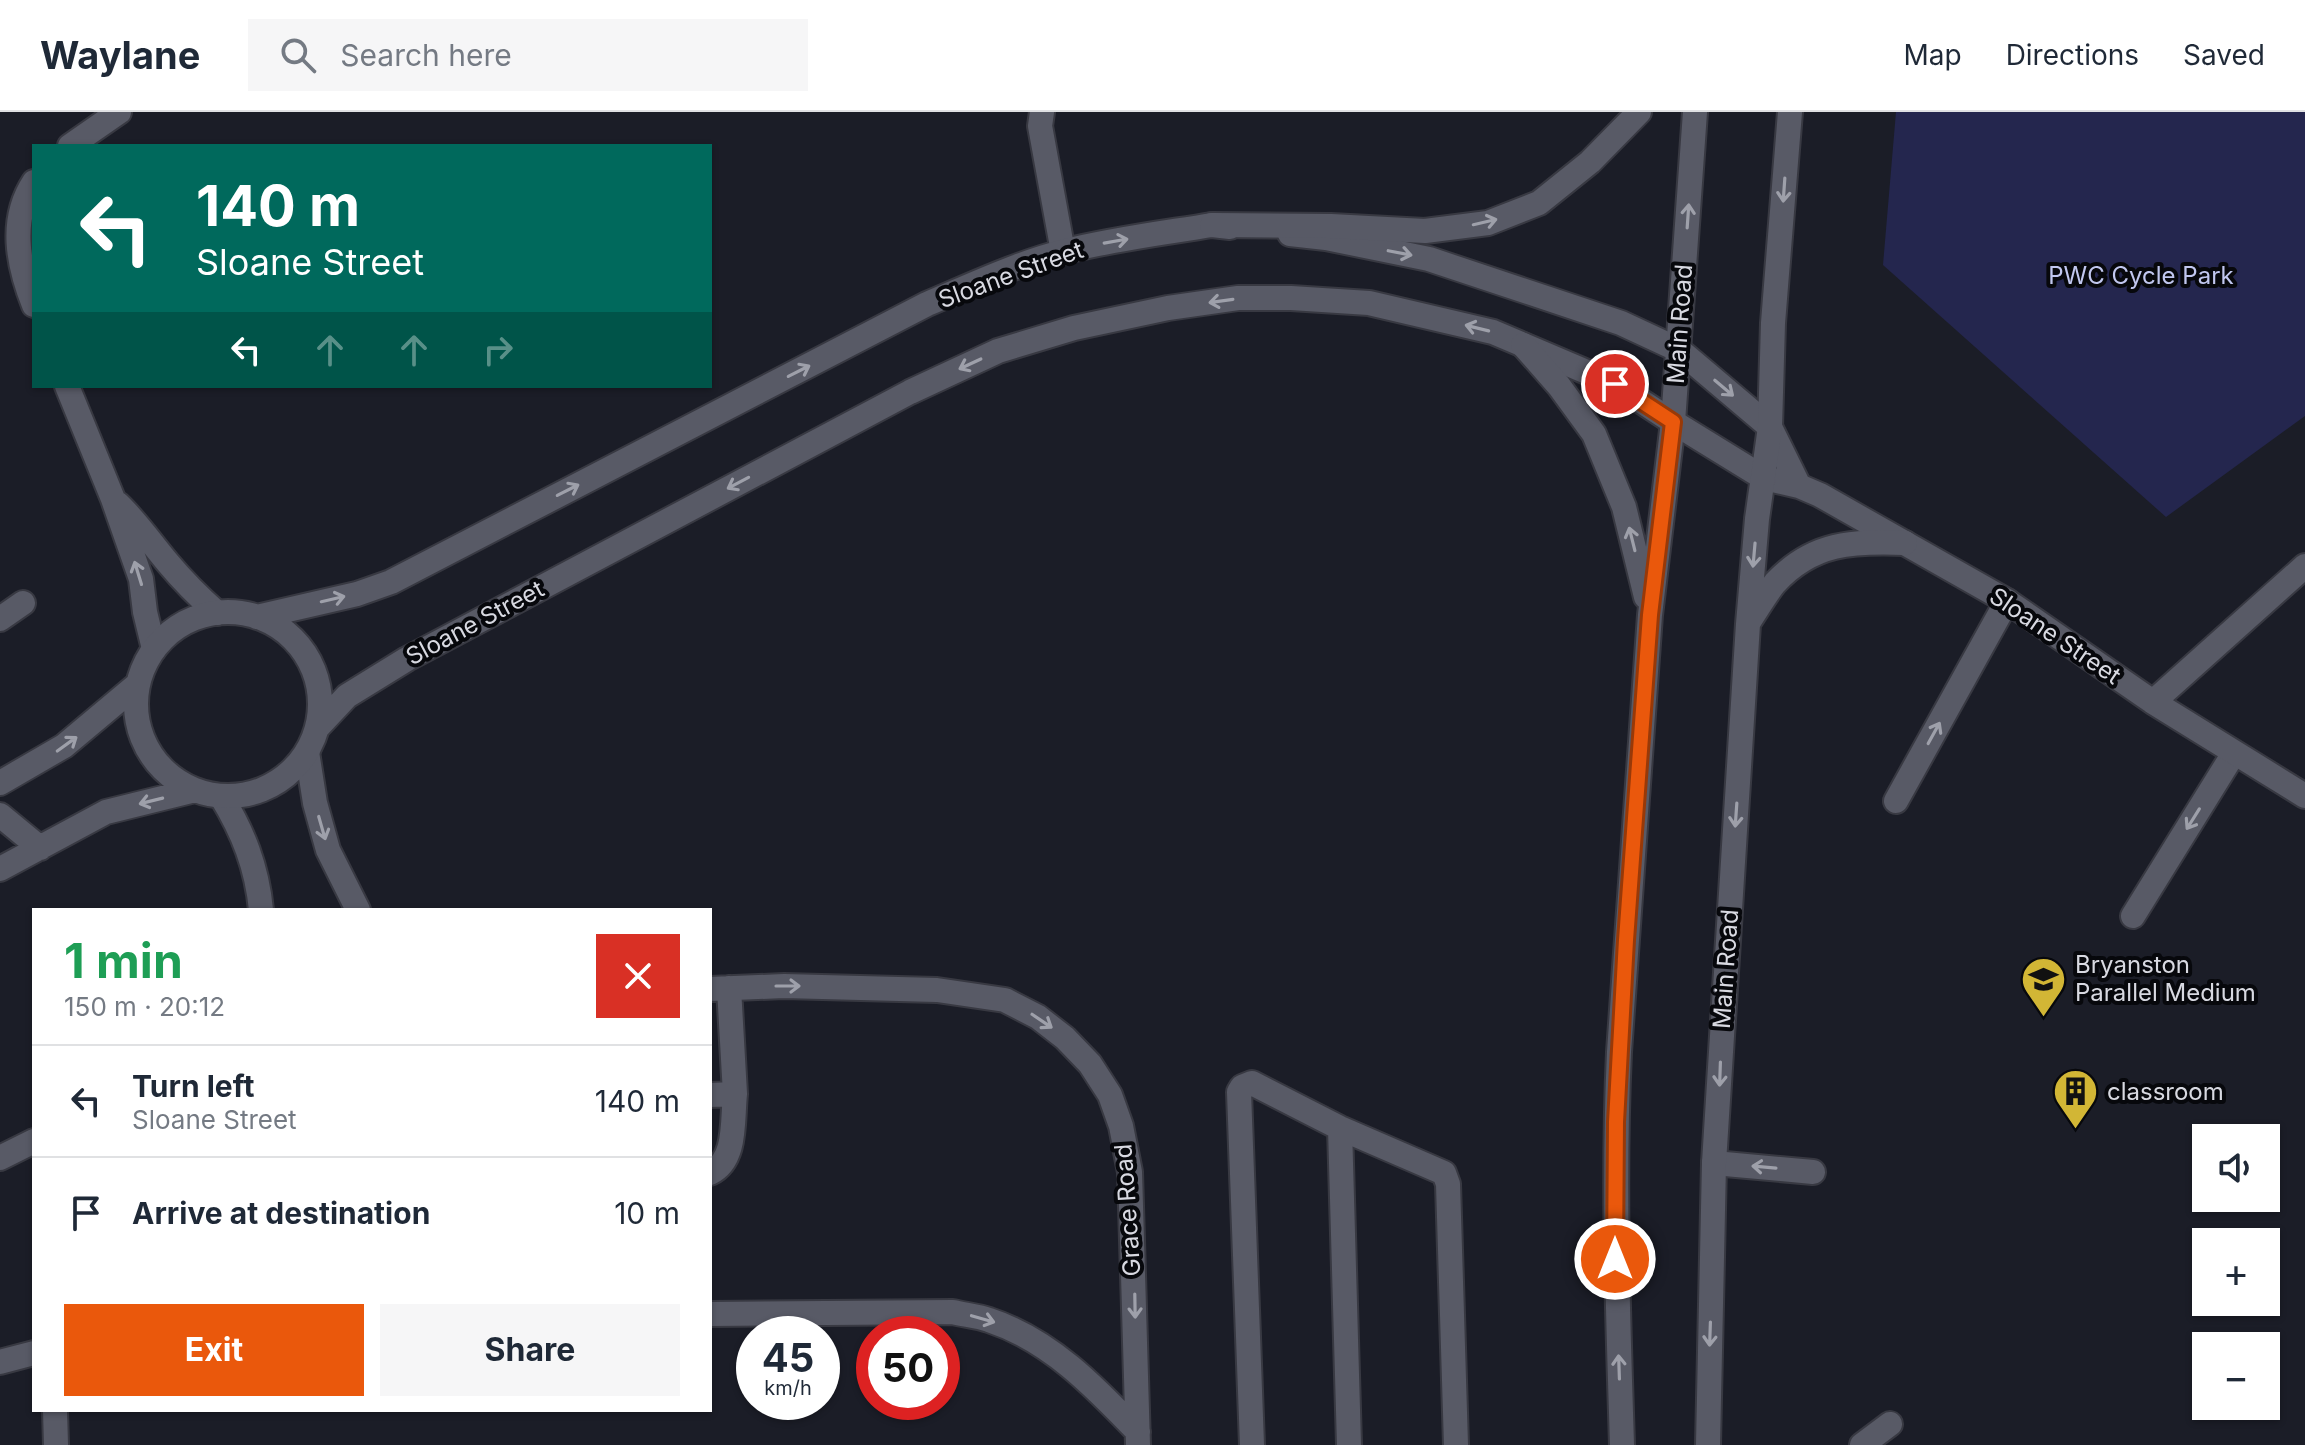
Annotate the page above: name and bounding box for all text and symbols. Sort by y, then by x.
search box [248,19,808,91]
text: Waylane [40,32,200,78]
icon: search [276,33,320,77]
text: Search here [340,37,512,73]
text: Map [1903,38,1962,72]
text: Directions [2006,38,2139,72]
text: Saved [2183,38,2265,72]
text: 140 m [196,172,360,240]
icon: left [64,176,168,280]
one-way arrow [1776,176,1791,203]
one-way arrow [1681,203,1696,230]
one-way arrow [1472,214,1498,229]
one-way arrow [1103,233,1128,248]
street label: Sloane Street [934,235,1087,314]
text: Sloane Street [196,240,424,284]
one-way arrow [1387,246,1412,261]
park label: PWC Cycle Park [2048,261,2234,290]
street label: Main Road [1661,263,1698,385]
one-way arrow [1209,294,1234,309]
one-way arrow [1465,320,1491,335]
icon: left [224,328,268,372]
icon: ahead [308,328,352,372]
icon: ahead [392,328,436,372]
icon: right [476,328,520,372]
pin [1581,350,1649,418]
one-way arrow [958,358,982,373]
one-way arrow [787,362,810,378]
icon: arrive [1593,362,1637,406]
one-way arrow [1714,379,1734,397]
one-way arrow [727,475,751,491]
one-way arrow [556,482,580,498]
one-way arrow [1623,527,1638,553]
one-way arrow [1746,541,1761,568]
one-way arrow [129,561,144,586]
street label: Sloane Street [401,574,549,671]
street label: Sloane Street [1984,581,2126,690]
one-way arrow [320,591,345,606]
one-way arrow [1926,722,1942,745]
one-way arrow [56,735,78,752]
one-way arrow [138,794,164,809]
one-way arrow [1728,801,1743,828]
one-way arrow [2184,808,2201,830]
one-way arrow [315,815,330,841]
street label: Main Road [1707,908,1744,1030]
text: 1 min [64,931,183,990]
button: close [596,934,680,1018]
place label: Bryanston Parallel Medium [2075,950,2256,1007]
school or university icon: Bryanston Parallel Medium [2020,955,2068,1018]
one-way arrow [774,978,801,994]
text: 150 m · 20:12 [64,991,225,1022]
one-way arrow [1030,1012,1052,1029]
one-way arrow [1713,1060,1728,1087]
text: Turn left [132,1068,254,1104]
building icon: classroom [2052,1068,2100,1131]
place label: classroom [2107,1077,2224,1106]
icon: left [64,1079,108,1123]
text: 140 m [595,1083,680,1119]
text: Sloane Street [132,1104,297,1135]
map controls [2192,1124,2280,1420]
button: sound [2192,1124,2280,1212]
street label: Grace Road [1108,1143,1147,1277]
one-way arrow [1751,1160,1778,1175]
icon: arrive [64,1191,108,1235]
text: Arrive at destination [132,1195,430,1231]
text: 10 m [614,1195,680,1231]
position arrow [1573,1217,1657,1301]
button: + [2192,1228,2280,1316]
one-way arrow [1127,1292,1142,1319]
button: Exit [64,1304,364,1396]
button: Share [380,1304,680,1396]
one-way arrow [970,1313,995,1328]
speed limit sign: 50 [856,1316,960,1420]
one-way arrow [1702,1320,1717,1347]
button: − [2192,1332,2280,1420]
text: 45 [762,1333,814,1382]
one-way arrow [1612,1354,1627,1381]
text: km/h [764,1376,812,1400]

